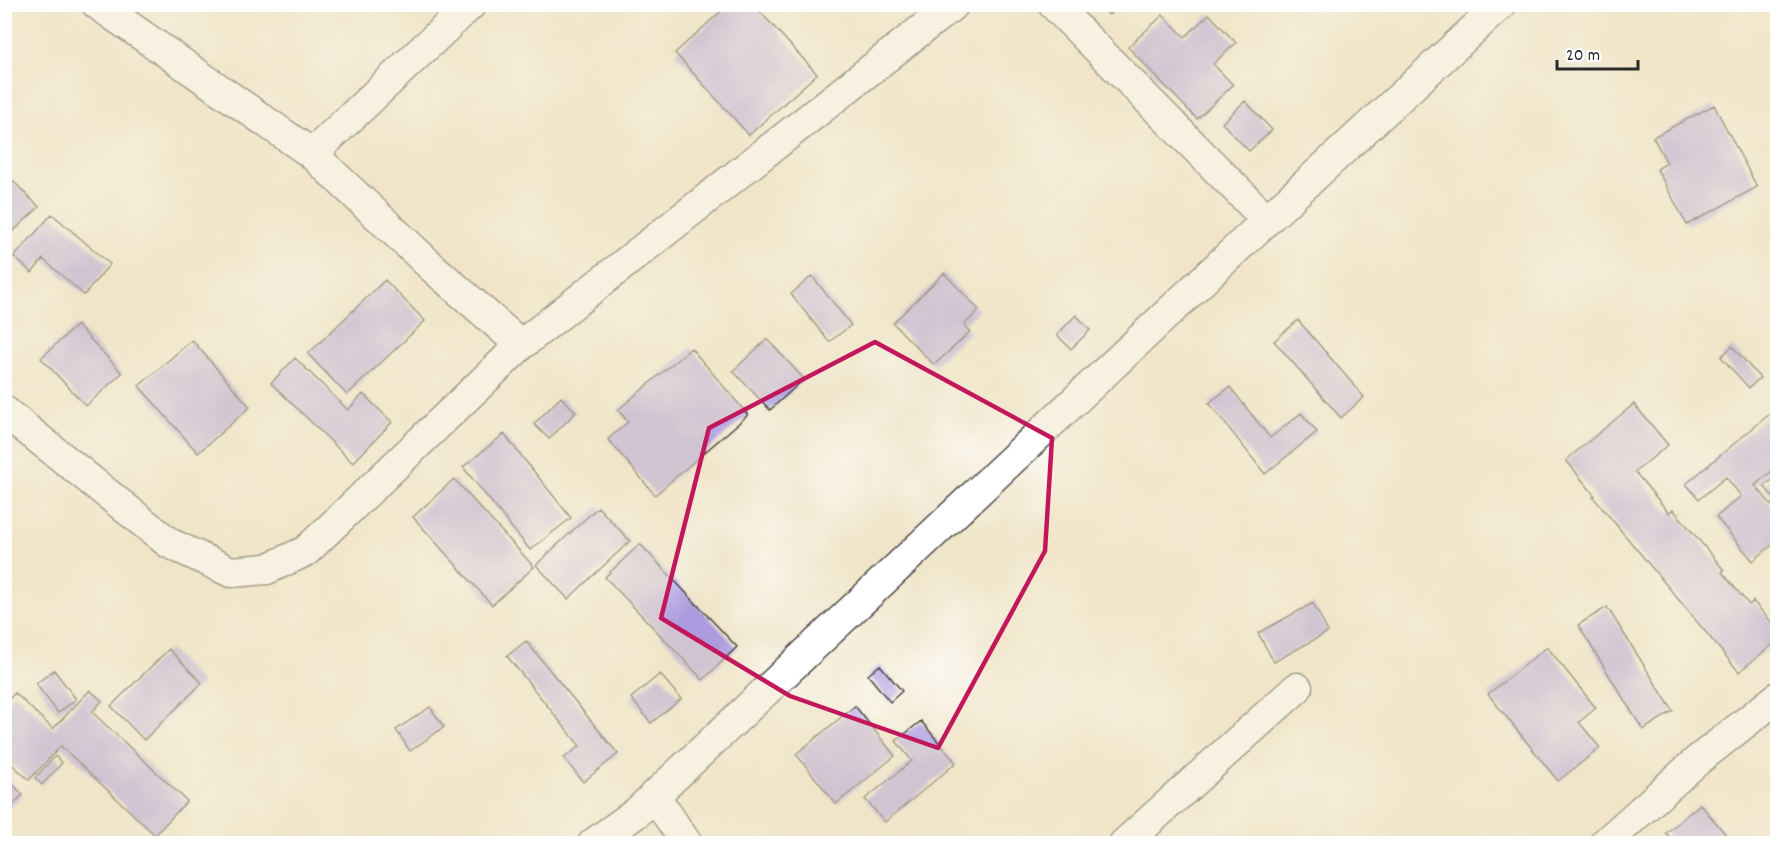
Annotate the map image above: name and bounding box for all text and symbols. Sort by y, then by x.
scale bar [1557,33,1638,71]
text: 20 m [1566,44,1600,69]

